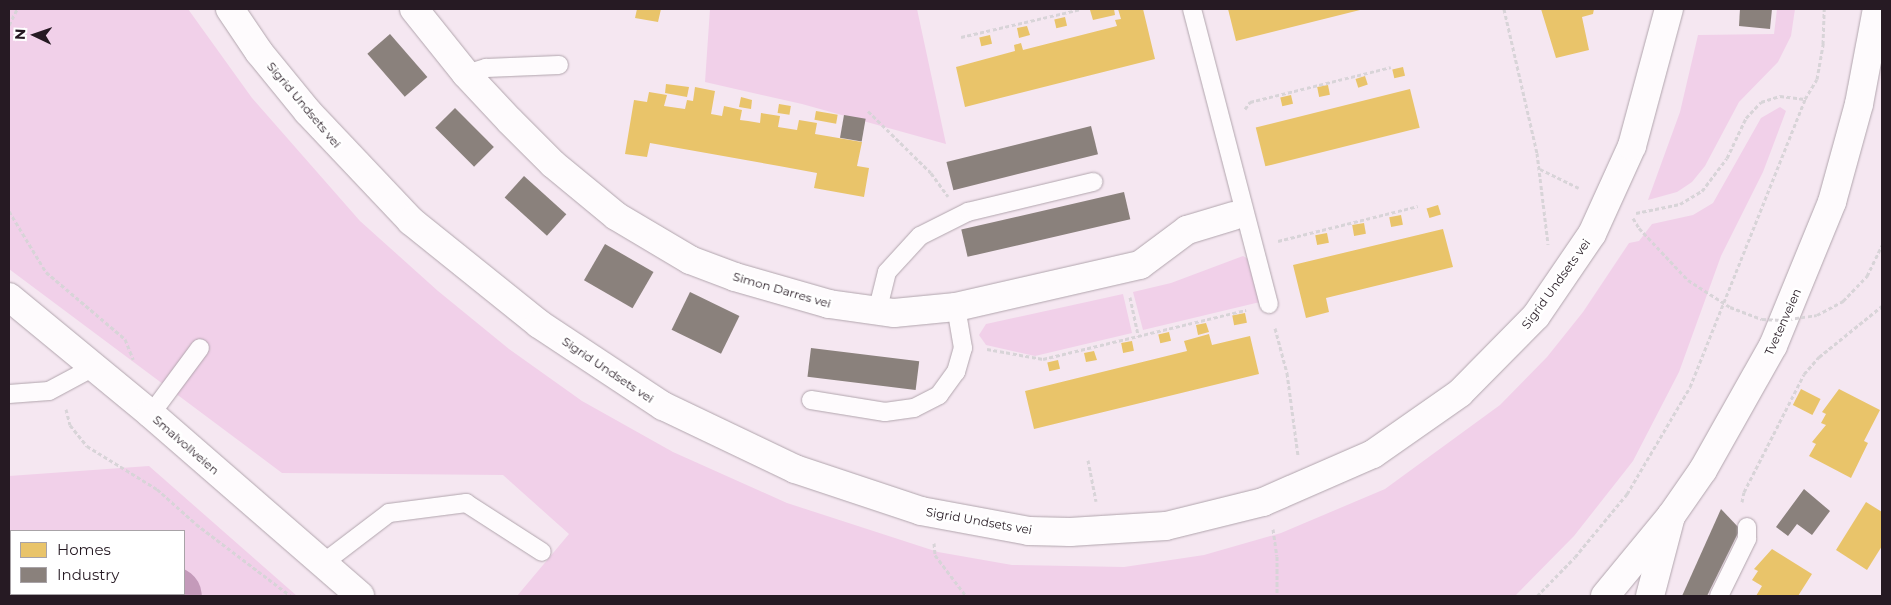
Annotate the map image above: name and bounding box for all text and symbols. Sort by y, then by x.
north arrow [10,10,60,60]
text: N [11,28,29,40]
street label: Sigrid Undsets vei [264,59,344,151]
street label: Sigrid Undsets vei [1519,236,1593,332]
street label: Simon Darres vei [731,269,833,311]
street label: Tvetenveien [1762,286,1804,358]
street label: Sigrid Undsets vei [559,334,657,406]
street label: Smalvollveien [150,412,222,478]
street label: Sigrid Undsets vei [925,505,1033,537]
legend [10,530,185,595]
text: Homes [57,540,111,559]
text: Industry [57,565,119,584]

